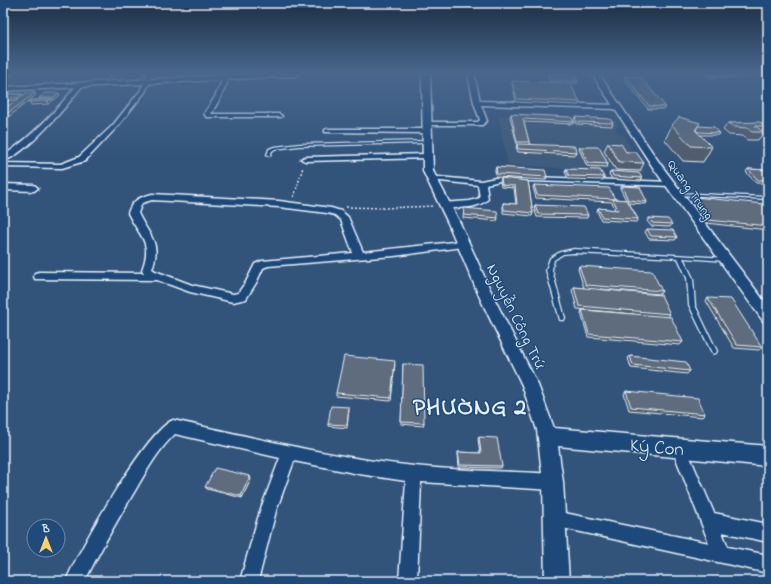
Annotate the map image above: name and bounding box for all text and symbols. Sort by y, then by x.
street label: Quang Trung [661,156,718,224]
street label: Nguyễn Công Trứ [479,260,551,374]
district label: PHƯỜNG 2 [413,391,527,426]
street label: Ký Con [629,433,685,465]
north arrow [26,518,66,558]
text: B [41,521,50,537]

